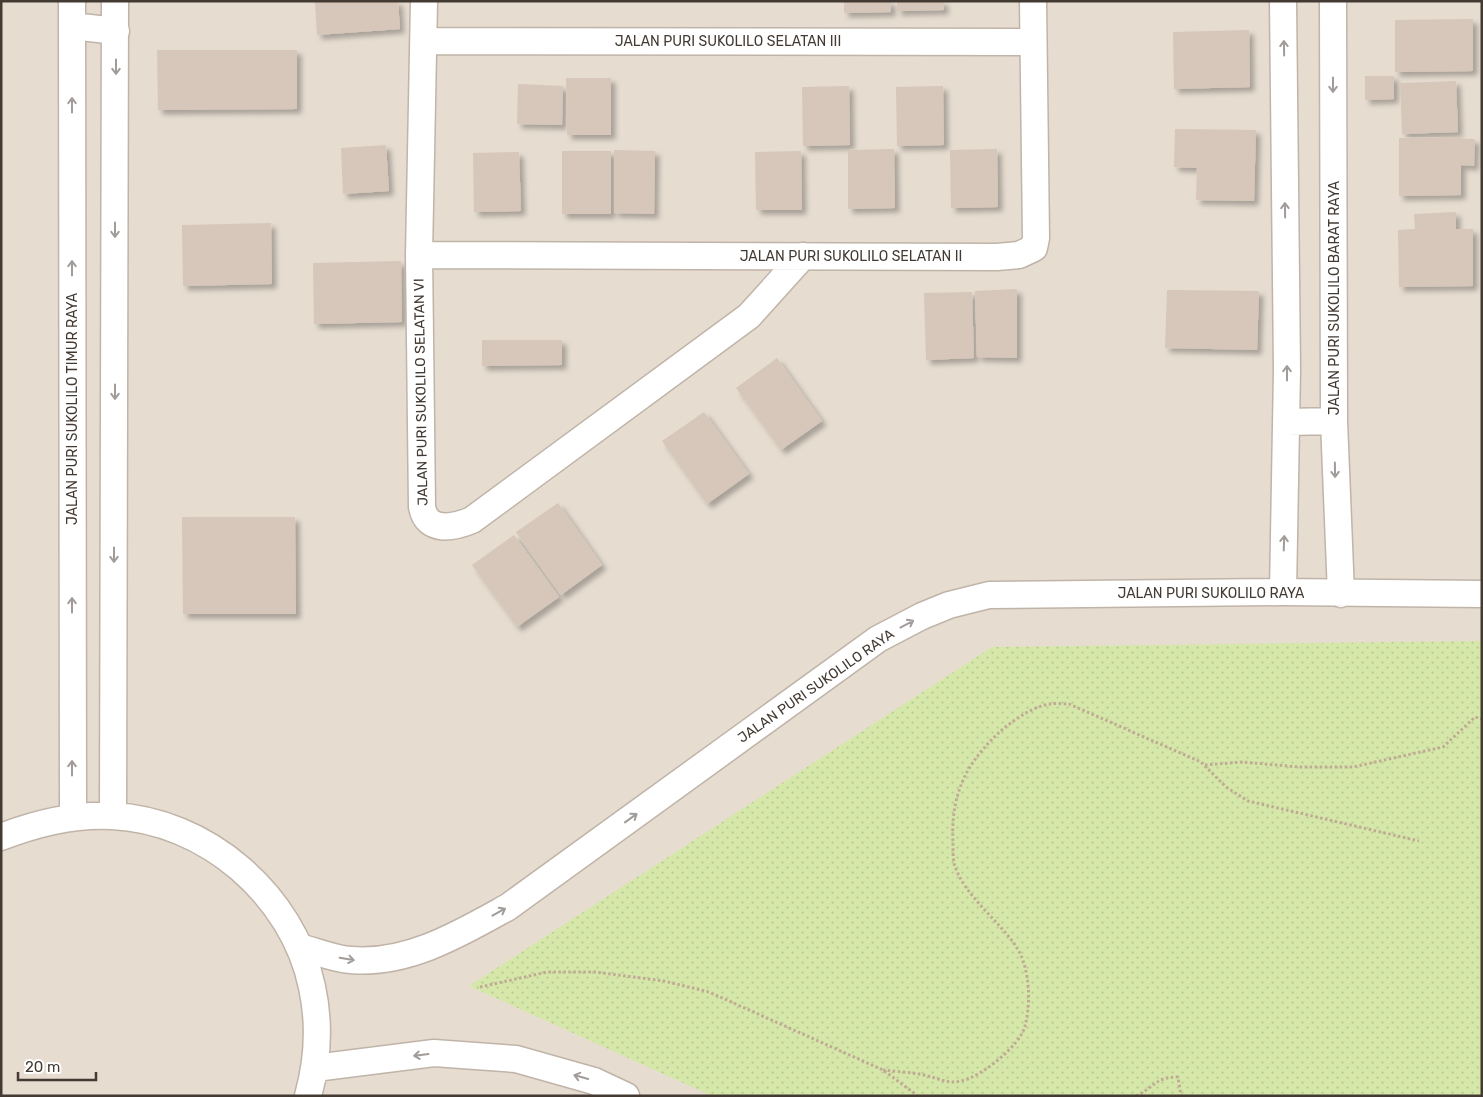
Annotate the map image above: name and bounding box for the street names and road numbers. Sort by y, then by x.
street label: JALAN PURI SUKOLILO SELATAN III [615,33,841,50]
street label: JALAN PURI SUKOLILO BARAT RAYA [1326,180,1343,415]
street label: JALAN PURI SUKOLILO SELATAN II [740,248,962,265]
street label: JALAN PURI SUKOLILO SELATAN VI [411,278,431,506]
street label: JALAN PURI SUKOLILO TIMUR RAYA [64,292,81,525]
street label: JALAN PURI SUKOLILO RAYA [1118,585,1305,602]
street label: JALAN PURI SUKOLILO RAYA [735,625,898,747]

